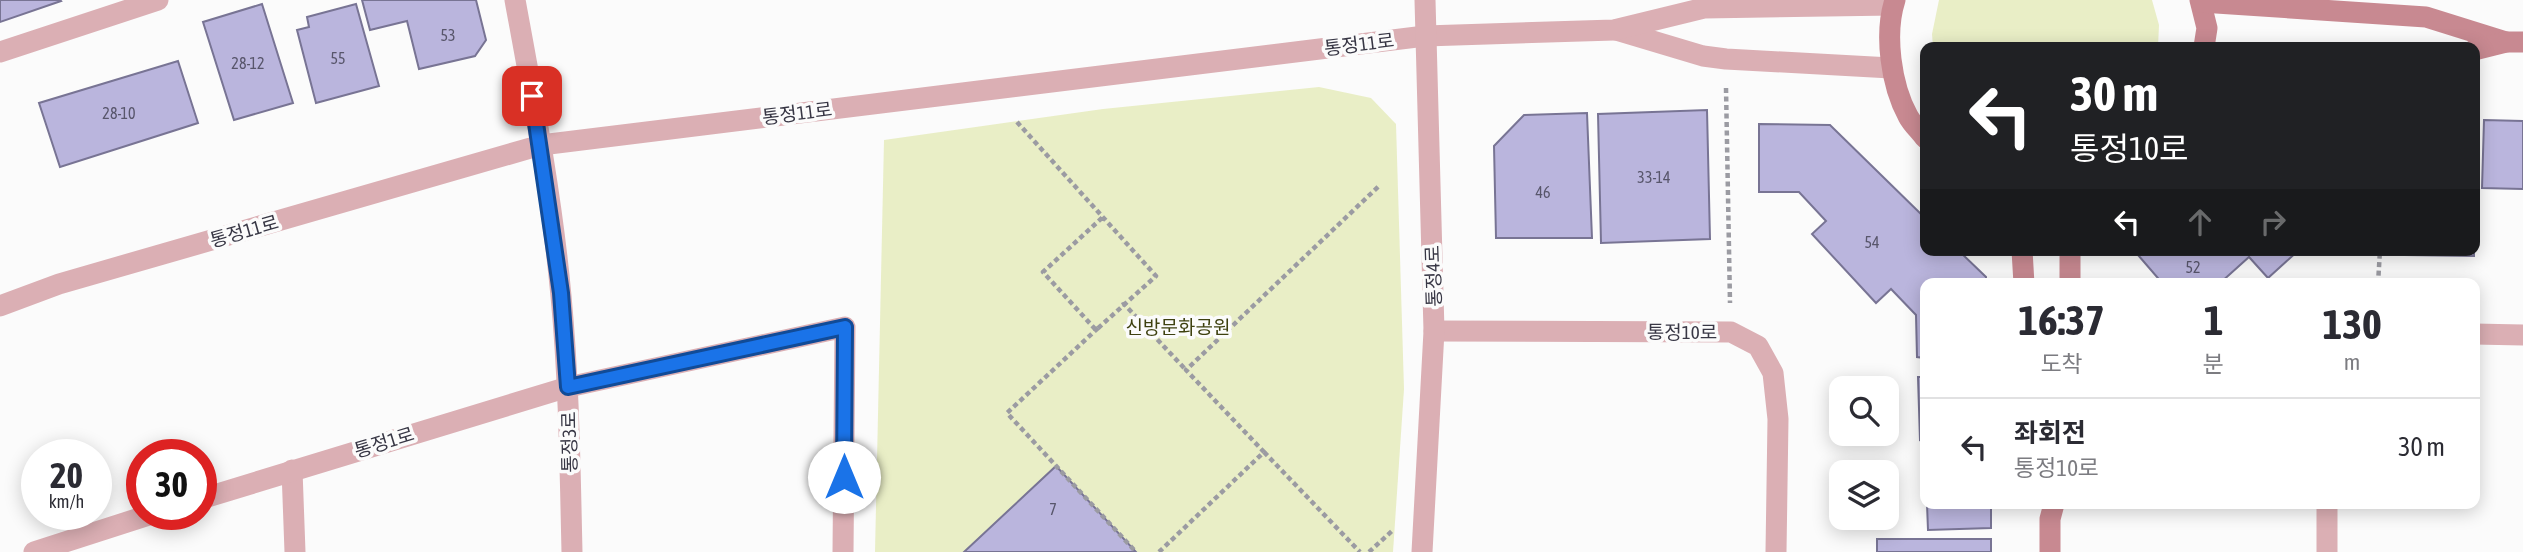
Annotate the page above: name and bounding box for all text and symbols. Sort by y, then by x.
house number: 53 [440,26,456,44]
street label: 통정11로 [1323,29,1395,59]
house number: 55 [330,49,346,67]
house number: 28-12 [231,54,265,72]
text: 30 m [2070,65,2158,121]
pin [502,66,562,126]
icon: left [1955,70,2046,161]
icon: arrive [513,77,551,115]
street label: 통정11로 [761,98,833,128]
house number: 28-10 [102,104,136,122]
text: 통정10로 [2070,130,2188,167]
house number: 33-14 [1637,168,1671,186]
house number: 46 [1535,183,1551,201]
icon: left [2108,203,2146,241]
icon: ahead [2181,203,2219,241]
icon: right [2254,203,2292,241]
street label: 통정11로 [207,211,281,251]
house number: 54 [1864,233,1880,251]
street label: 통정4로 [1421,245,1445,307]
house number: 52 [2185,258,2201,276]
text: 16:37 [2018,296,2105,344]
text: 1 [2204,296,2223,344]
text: 130 [2322,300,2382,348]
park label: 신방문화공원 [1126,316,1230,338]
street label: 통정10로 [1647,321,1717,343]
text: m [2344,349,2360,375]
text: 도착 [2040,351,2083,377]
text: 분 [2203,351,2224,377]
map controls [1829,376,1899,530]
button: search [1829,376,1899,446]
street label: 통정3로 [557,411,581,473]
text: 좌회전 [2014,418,2086,448]
street label: 통정1로 [351,423,417,461]
icon: left [1955,428,1993,466]
text: 30 m [2398,432,2445,462]
speed limit sign: 30 [126,439,217,530]
position arrow [807,440,881,514]
text: 20 [50,455,83,495]
text: 통정10로 [2014,455,2099,481]
button: layers [1829,460,1899,530]
text: km/h [49,491,84,512]
house number: 7 [1049,500,1057,518]

